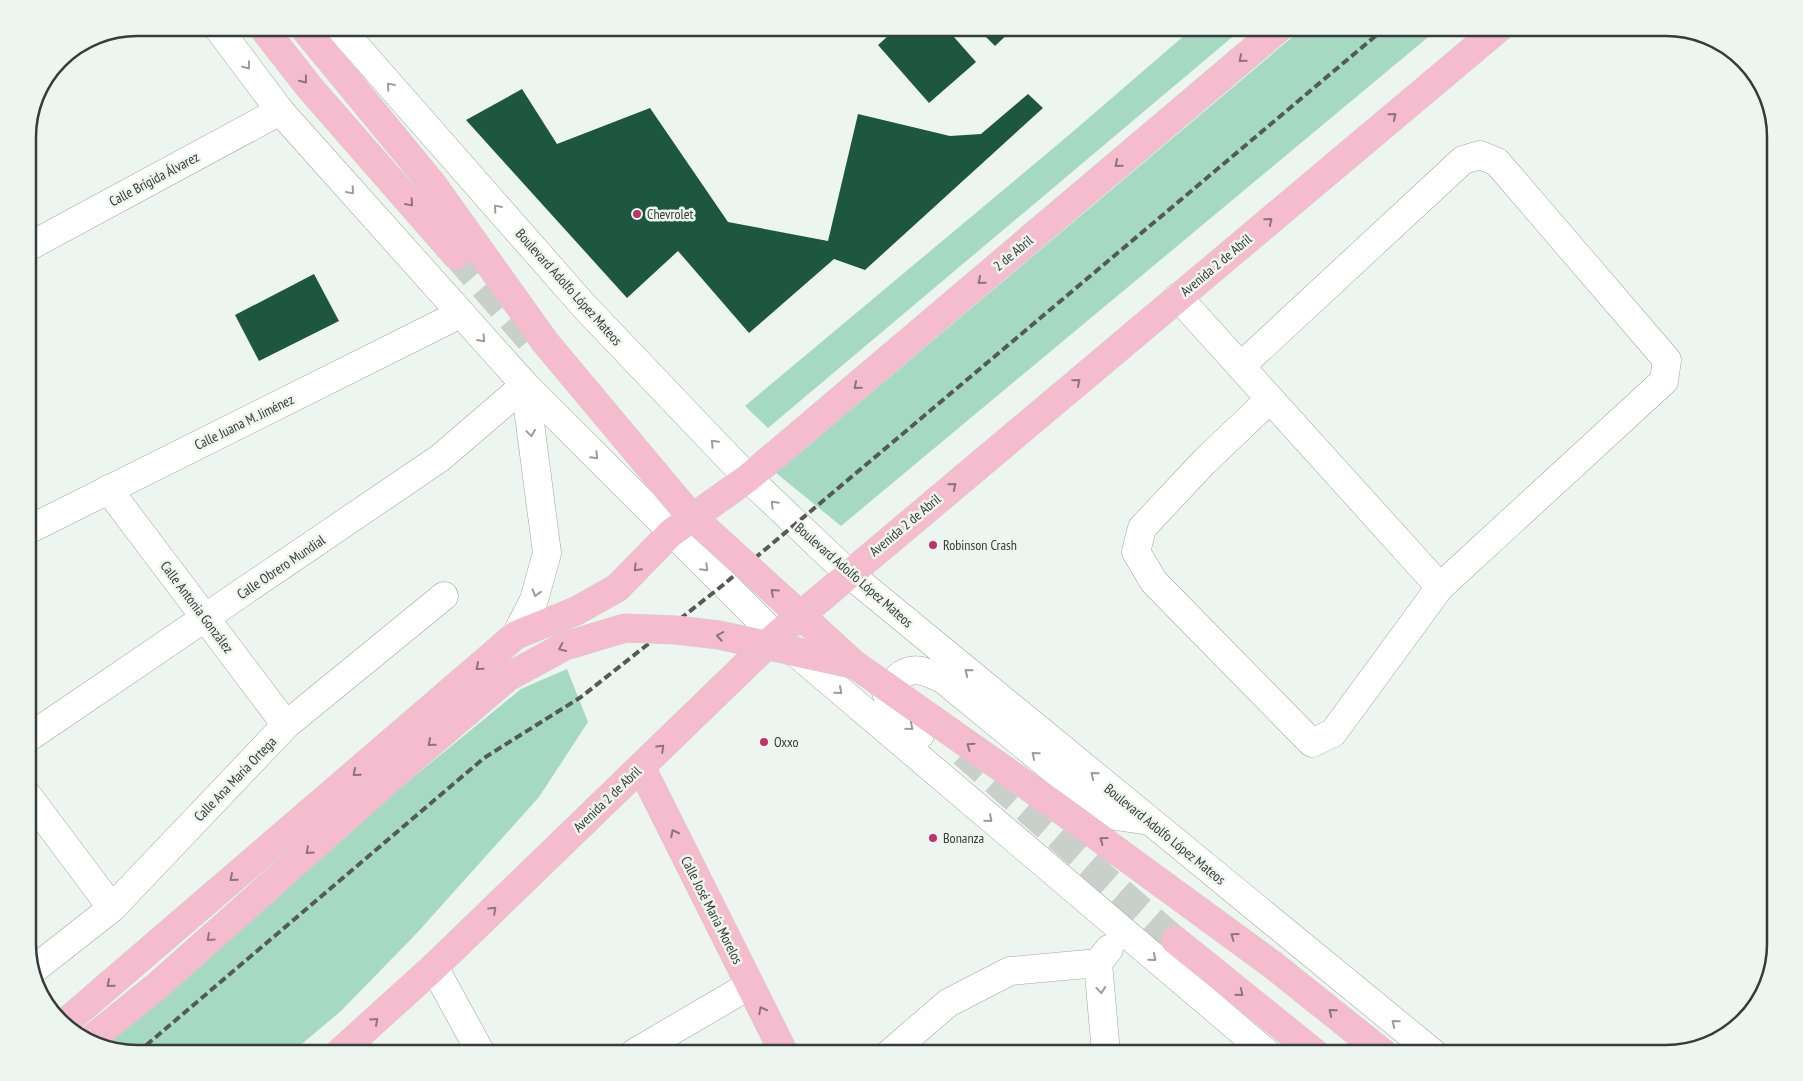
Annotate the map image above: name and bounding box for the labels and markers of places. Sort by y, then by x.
place label: Chevrolet [647,205,693,223]
marker: Chevrolet [631,208,643,220]
place label: Robinson Crash [943,536,1017,554]
marker: Robinson Crash [927,539,939,551]
place label: Oxxo [774,733,799,751]
marker: Oxxo [758,736,770,748]
place label: Bonanza [943,829,984,847]
marker: Bonanza [927,832,939,844]

